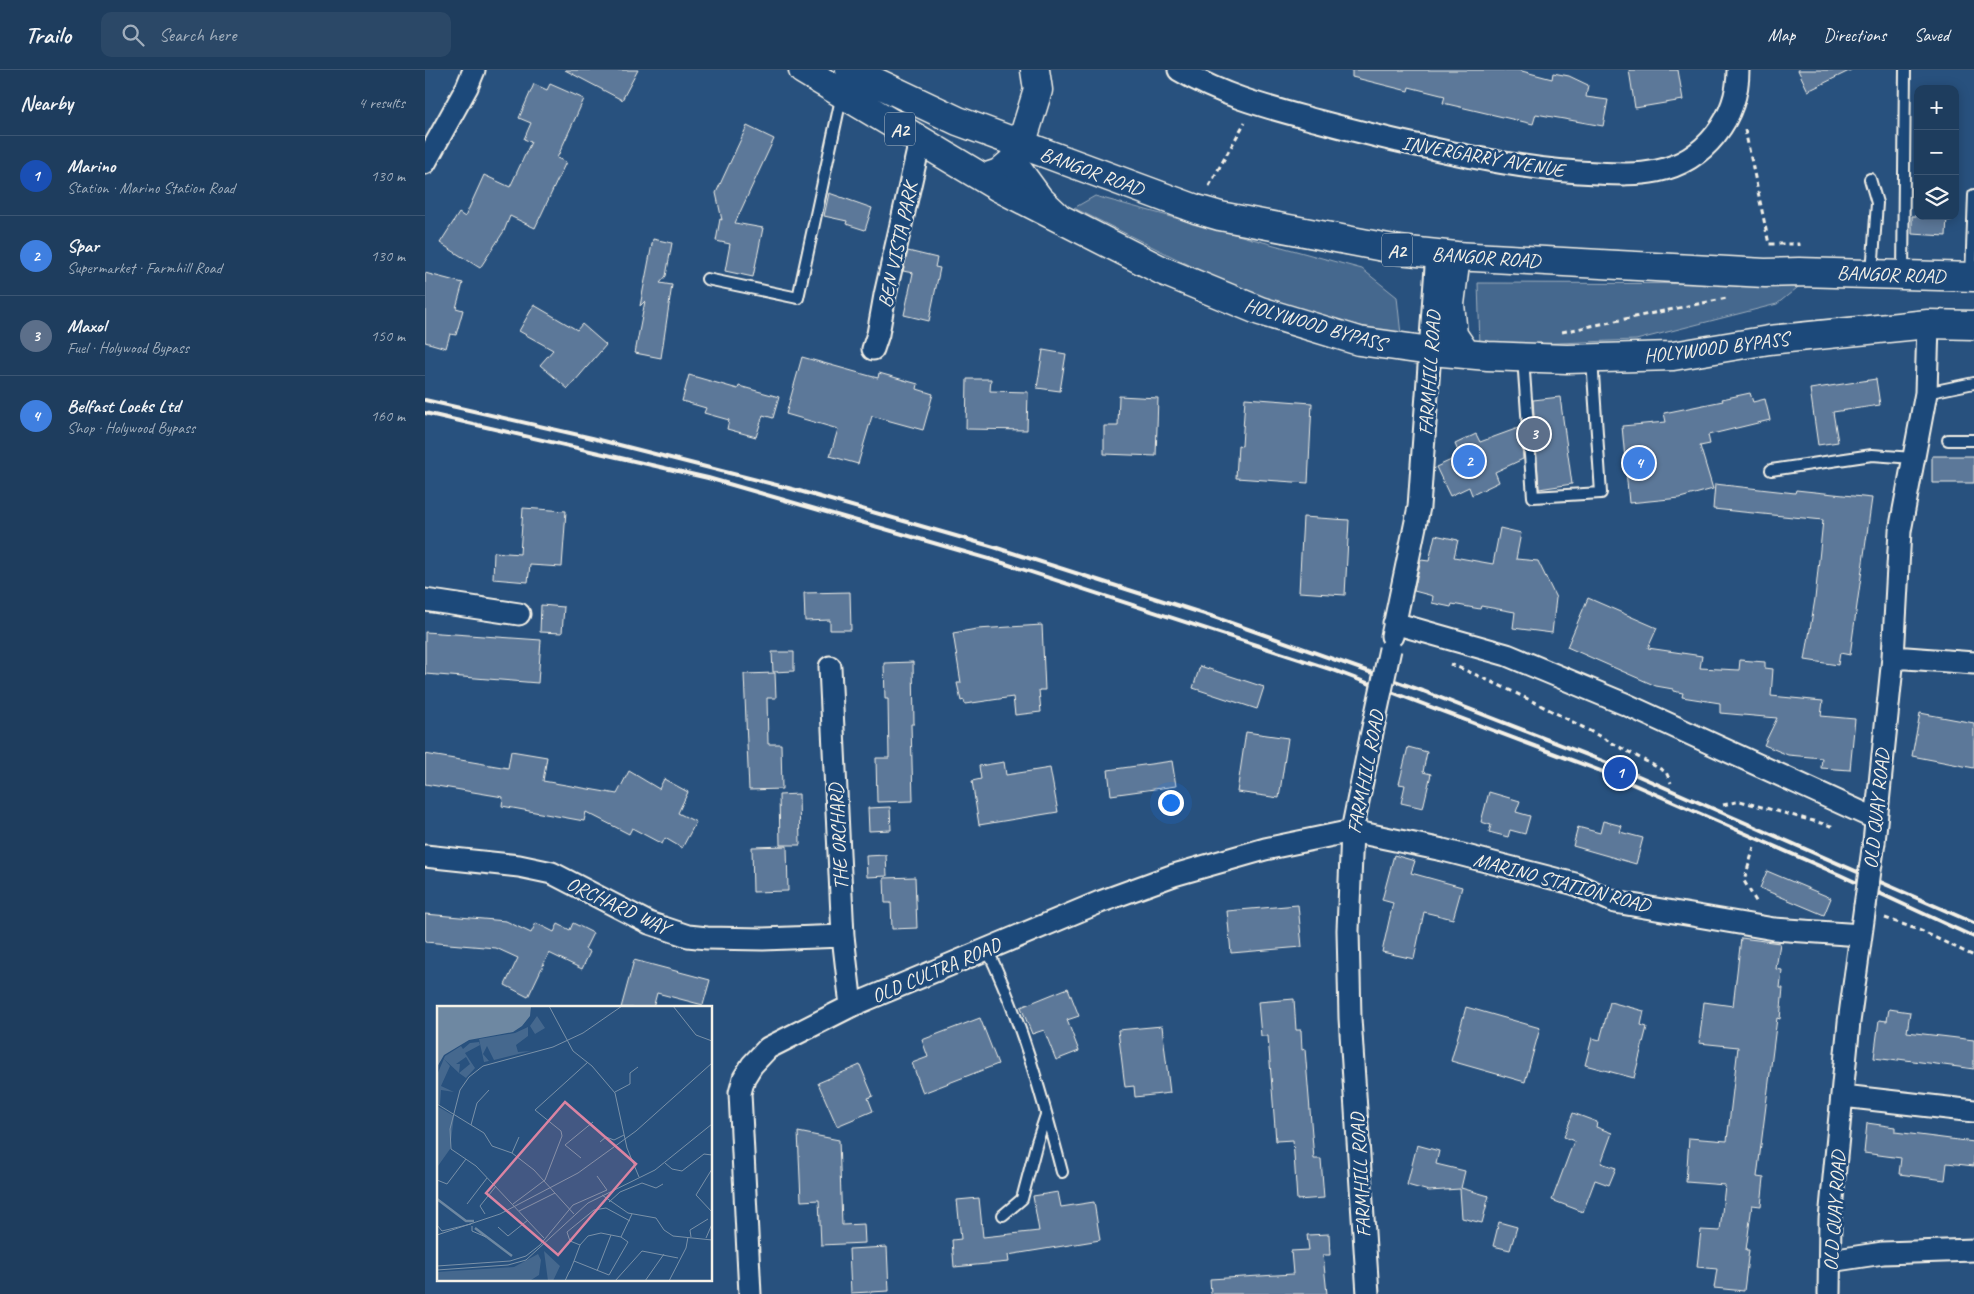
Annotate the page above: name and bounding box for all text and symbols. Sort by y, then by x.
search box [101,12,451,57]
text: Trailo [25,20,71,50]
icon: search [119,21,147,49]
text: Search here [159,23,236,47]
text: Map [1768,24,1795,46]
text: Directions [1823,24,1886,46]
text: Saved [1914,24,1949,46]
map controls [1914,85,1959,220]
button: + [1914,85,1959,130]
text: Nearby [20,90,73,116]
text: 4 results [358,93,405,113]
road number: A2 [885,112,915,146]
street label: INVERGARRY AVENUE [1400,130,1568,183]
button: − [1914,130,1959,175]
street label: BANGOR ROAD [1037,141,1149,203]
text: Marino [67,154,116,178]
text: 1 [32,166,40,186]
text: 130 m [371,166,405,186]
button: layers [1914,175,1959,220]
street label: BEN VISTA PARK [872,177,924,310]
text: Station · Marino Station Road [67,178,235,198]
text: Spar [67,234,99,258]
road number: A2 [1382,234,1412,266]
street label: BANGOR ROAD [1431,241,1543,274]
text: 2 [32,246,40,266]
text: 130 m [371,246,405,266]
text: Supermarket · Farmhill Road [67,258,222,278]
street label: BANGOR ROAD [1836,260,1948,289]
street label: HOLYWOOD BYPASS [1241,292,1393,358]
street label: FARMHILL ROAD [1413,309,1446,436]
text: Maxol [67,314,106,338]
text: 3 [32,326,40,346]
text: 150 m [371,326,405,346]
street label: HOLYWOOD BYPASS [1642,326,1794,369]
text: Fuel · Holywood Bypass [67,338,189,358]
text: Belfast Locks Ltd [67,394,180,418]
text: 4 [32,406,40,426]
text: 160 m [371,406,405,426]
pin: 3 [1518,415,1550,453]
text: Shop · Holywood Bypass [67,418,195,438]
pin: 2 [1453,442,1485,480]
pin: 4 [1623,444,1655,482]
street label: FARMHILL ROAD [1341,707,1390,836]
street label: OLD QUAY ROAD [1858,746,1895,870]
pin: 1 [1604,754,1636,792]
street label: THE ORCHARD [823,782,854,891]
your location [1158,790,1184,816]
street label: MARINO STATION ROAD [1471,847,1655,919]
street label: ORCHARD WAY [563,871,677,942]
street label: OLD CULTRA ROAD [868,931,1006,1009]
inset map [437,1006,713,1282]
street label: FARMHILL ROAD [1345,1111,1376,1238]
street label: OLD QUAY ROAD [1818,1148,1851,1272]

